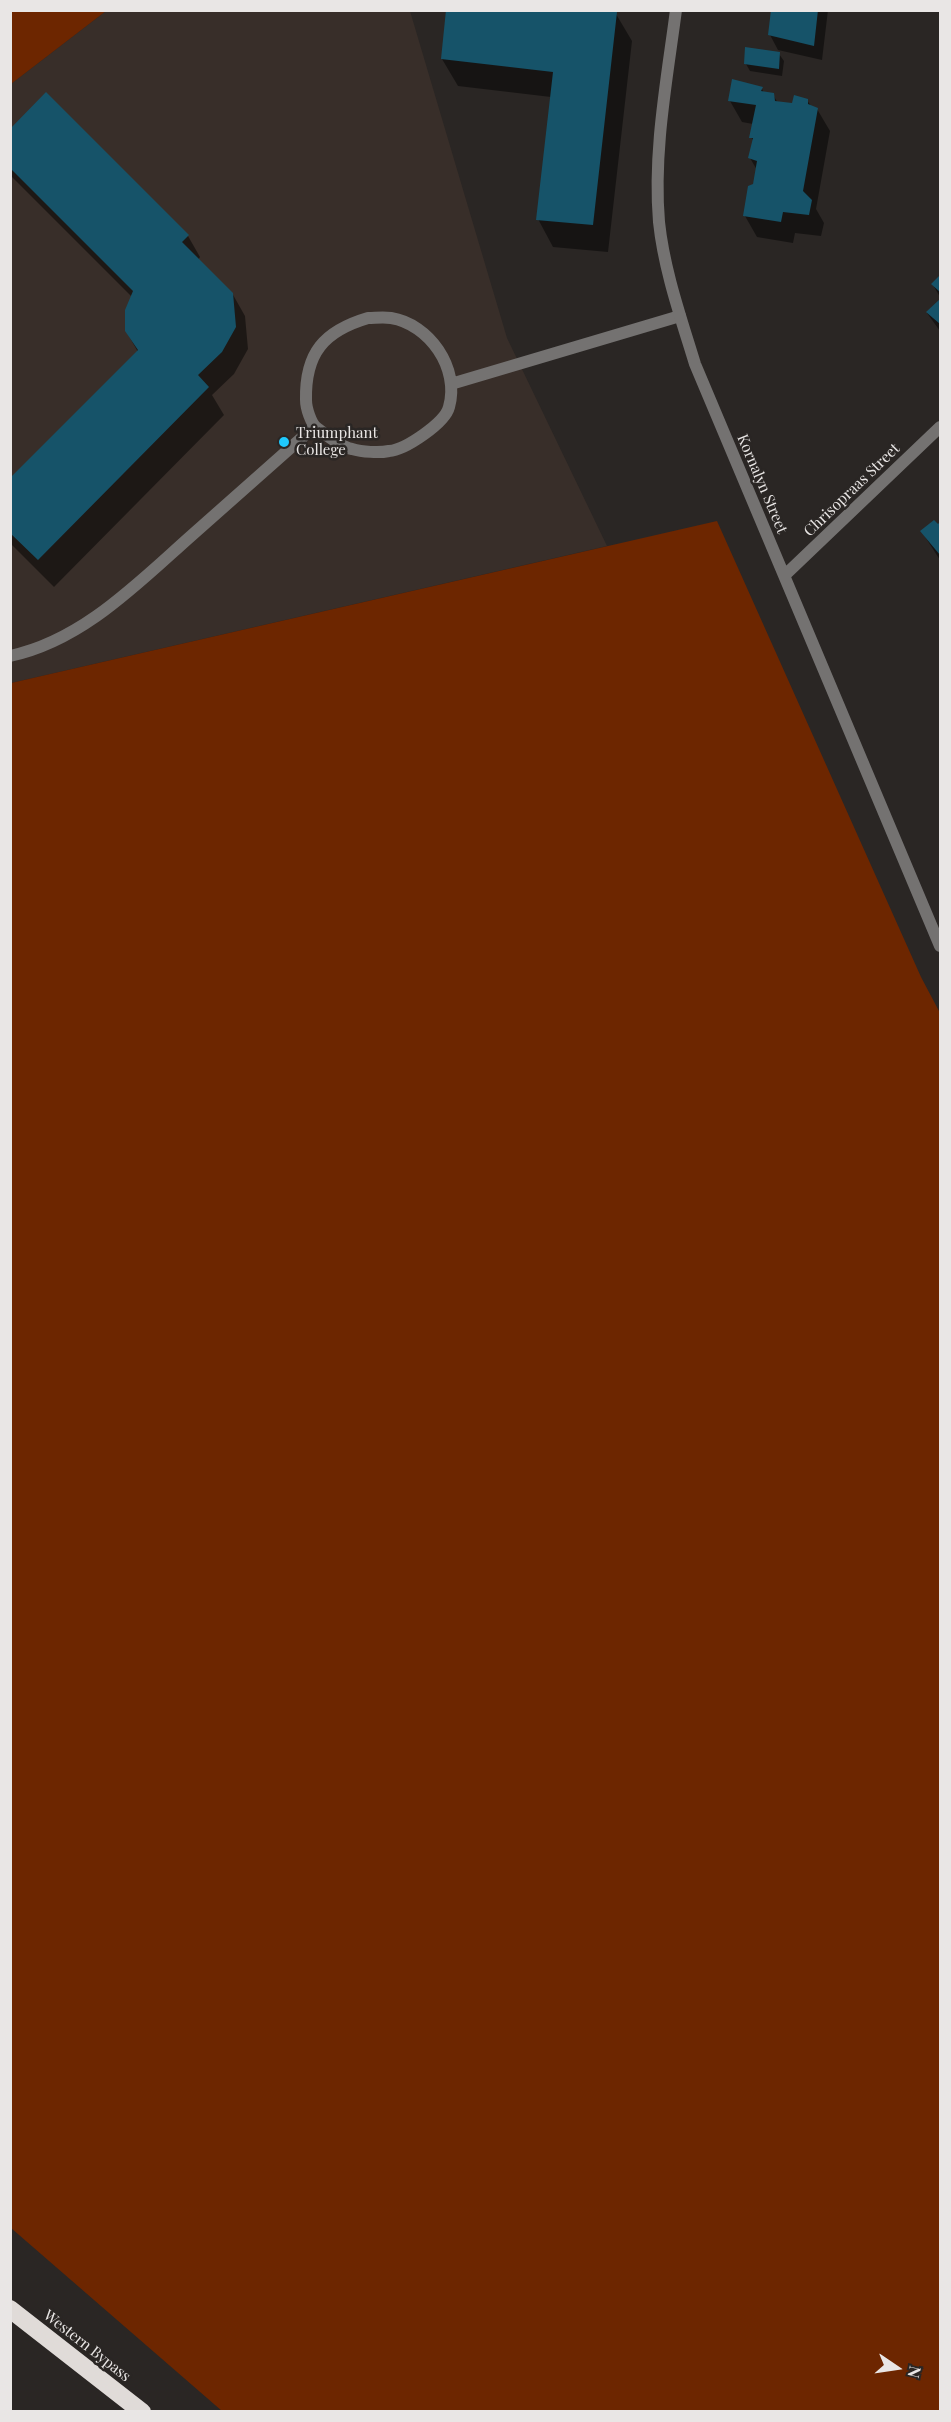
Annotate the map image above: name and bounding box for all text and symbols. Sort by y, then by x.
place label: Triumphant College [296,424,378,459]
street label: Kornalyn Street [733,432,791,536]
marker: Triumphant College [277,435,291,449]
street label: Chrisopraas Street [800,440,904,540]
street label: Western Bypass [40,2306,134,2386]
north arrow [867,2338,927,2398]
text: N [903,2364,927,2380]

